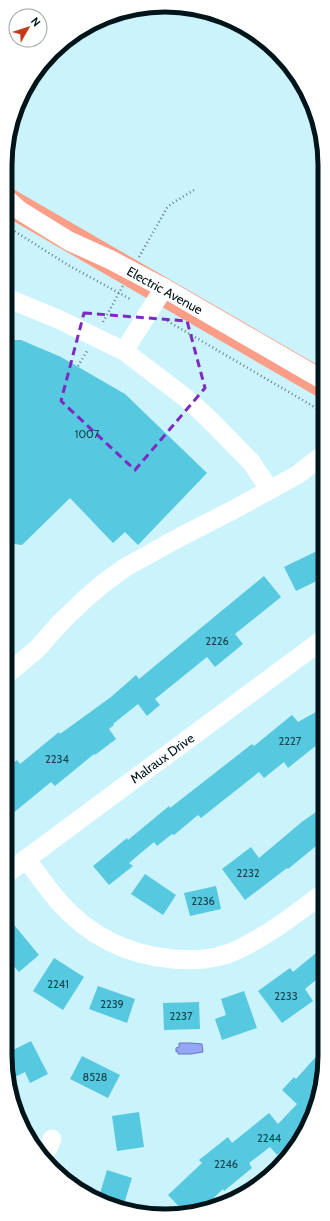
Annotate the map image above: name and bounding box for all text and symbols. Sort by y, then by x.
north arrow [8,8,48,48]
text: N [28,14,44,29]
street label: Electric Avenue [124,263,206,318]
house number: 1007 [75,427,100,441]
house number: 2226 [205,634,229,648]
street label: Malraux Drive [127,729,197,787]
house number: 2227 [279,734,302,748]
house number: 2234 [45,752,70,766]
house number: 2232 [236,866,260,880]
house number: 2236 [191,894,215,908]
house number: 2241 [47,977,69,991]
house number: 2233 [274,989,298,1003]
house number: 2239 [100,997,124,1011]
house number: 2237 [169,1009,193,1023]
house number: 8528 [82,1070,108,1084]
house number: 2244 [257,1131,282,1145]
house number: 2246 [214,1157,238,1171]

